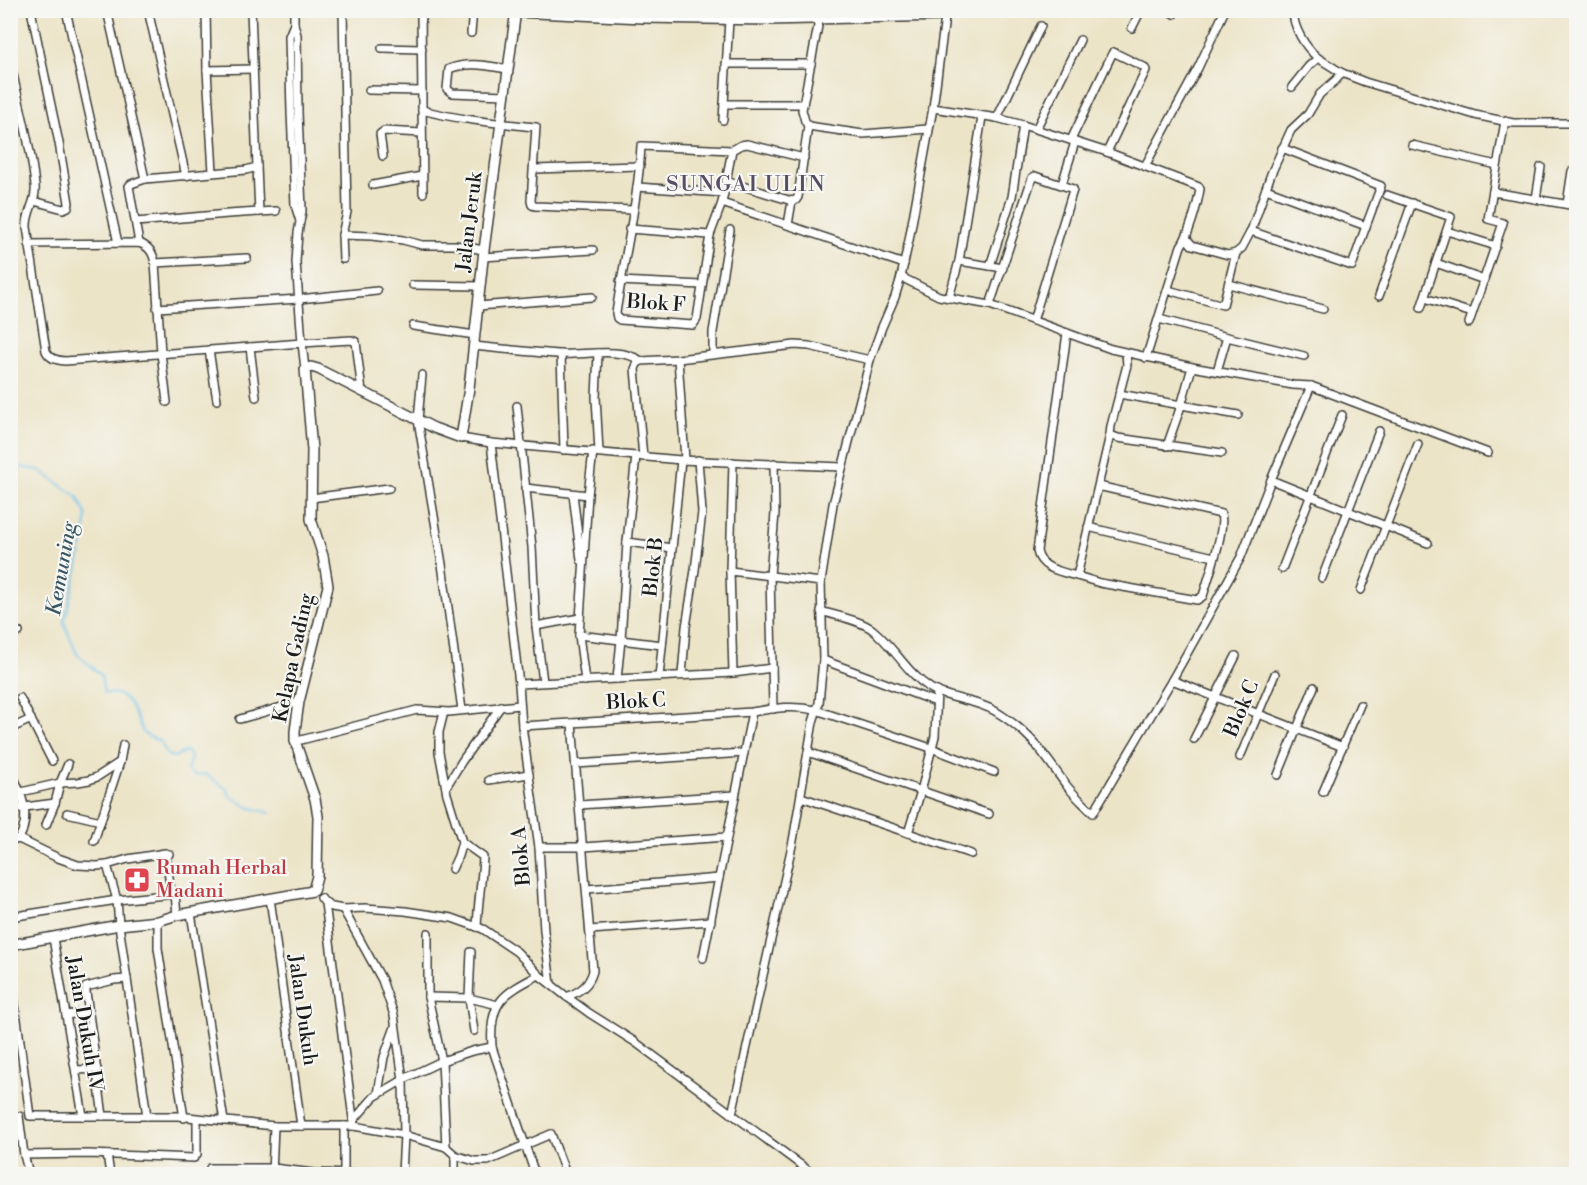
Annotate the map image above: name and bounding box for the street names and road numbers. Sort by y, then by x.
street label: Jalan Jeruk [451,169,489,274]
street label: Blok F [625,289,686,319]
street label: Blok B [638,536,670,599]
street label: Kelapa Gading [268,590,320,725]
street label: Blok C [1218,677,1265,742]
street label: Blok C [605,688,666,716]
street label: Blok A [507,824,537,888]
street label: Jalan Dukuh [282,952,322,1067]
street label: Jalan Dukuh IV [60,953,108,1095]

